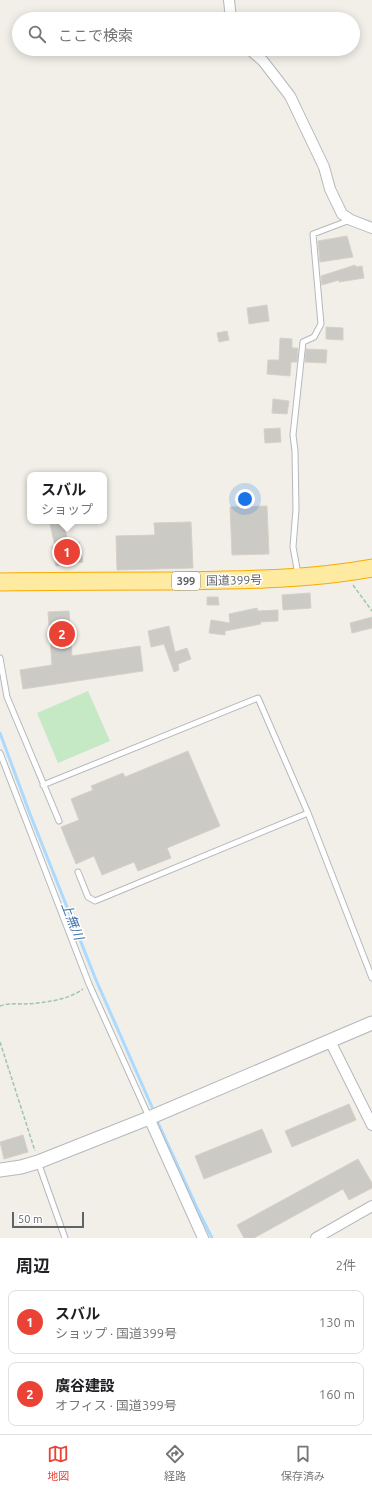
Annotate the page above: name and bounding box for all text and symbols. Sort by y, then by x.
search box [12,12,360,56]
icon: search [26,23,48,45]
text: ここで検索 [58,27,133,44]
popup [27,472,107,524]
text: スバル [41,481,86,498]
your location [235,489,255,509]
text: ショップ [41,502,93,516]
pin: 1 [54,537,80,567]
road number: 399 [172,572,200,590]
street label: 国道399号 [206,573,262,587]
pin: 2 [49,619,75,649]
water label: 上無川 [59,900,87,944]
scale bar [12,1210,84,1229]
text: 50 m [18,1213,42,1225]
text: 周辺 [16,1256,50,1275]
text: 2件 [336,1258,356,1272]
text: スバル [55,1305,100,1322]
text: 1 [26,1315,34,1329]
text: 130 m [319,1315,355,1329]
text: ショップ · 国道399号 [55,1326,177,1340]
text: 廣谷建設 [55,1377,115,1394]
text: 2 [26,1387,34,1401]
text: 160 m [319,1387,355,1401]
text: オフィス · 国道399号 [55,1398,177,1412]
tab: 地図 [47,1443,69,1483]
tab: 経路 [164,1443,186,1483]
tab: 保存済み [281,1443,325,1483]

